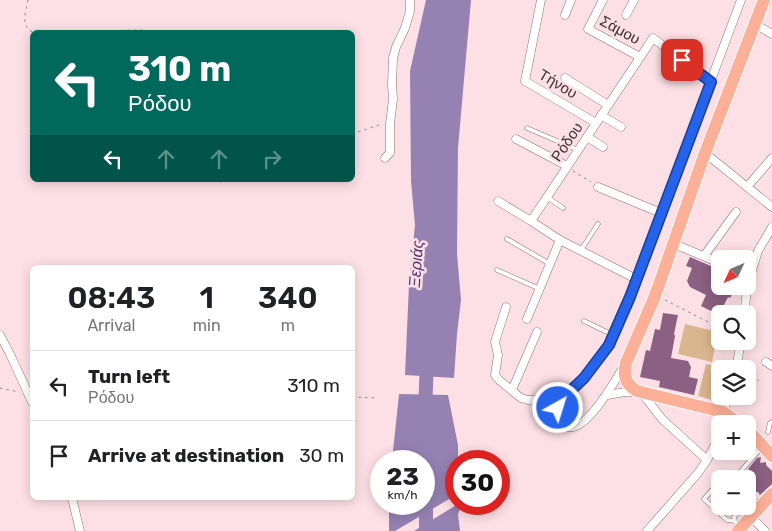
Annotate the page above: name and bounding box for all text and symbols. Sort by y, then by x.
street label: Σάμου [597,12,643,48]
pin [661,39,703,81]
icon: arrive [668,46,696,74]
text: 310 m [128,48,231,90]
icon: left [45,50,110,115]
street label: Τήνου [536,66,580,102]
text: Ρόδου [128,90,191,117]
street label: Ρόδου [547,119,587,165]
icon: left [99,145,127,173]
icon: ahead [152,145,180,173]
icon: ahead [205,145,233,173]
icon: right [258,145,286,173]
water label: Ξεριάς [405,240,427,289]
north arrow [711,250,756,295]
map controls [711,250,756,515]
text: 08:43 [67,280,155,316]
text: 1 [200,280,214,316]
text: 340 [258,280,317,316]
button: search [711,305,756,350]
text: Arrival [87,316,135,335]
text: min [193,316,221,335]
text: m [281,316,295,335]
button: layers [711,360,756,405]
text: Turn left [88,365,170,388]
icon: left [45,372,73,400]
text: 310 m [287,374,340,397]
position arrow [531,381,583,433]
text: Ρόδου [88,388,134,407]
button: + [711,415,756,460]
icon: arrive [45,442,73,470]
text: Arrive at destination [88,444,284,467]
text: 30 m [299,444,344,467]
speed limit sign: 30 [445,450,510,515]
text: 23 [386,462,419,491]
button: − [711,470,756,515]
text: km/h [388,488,417,502]

